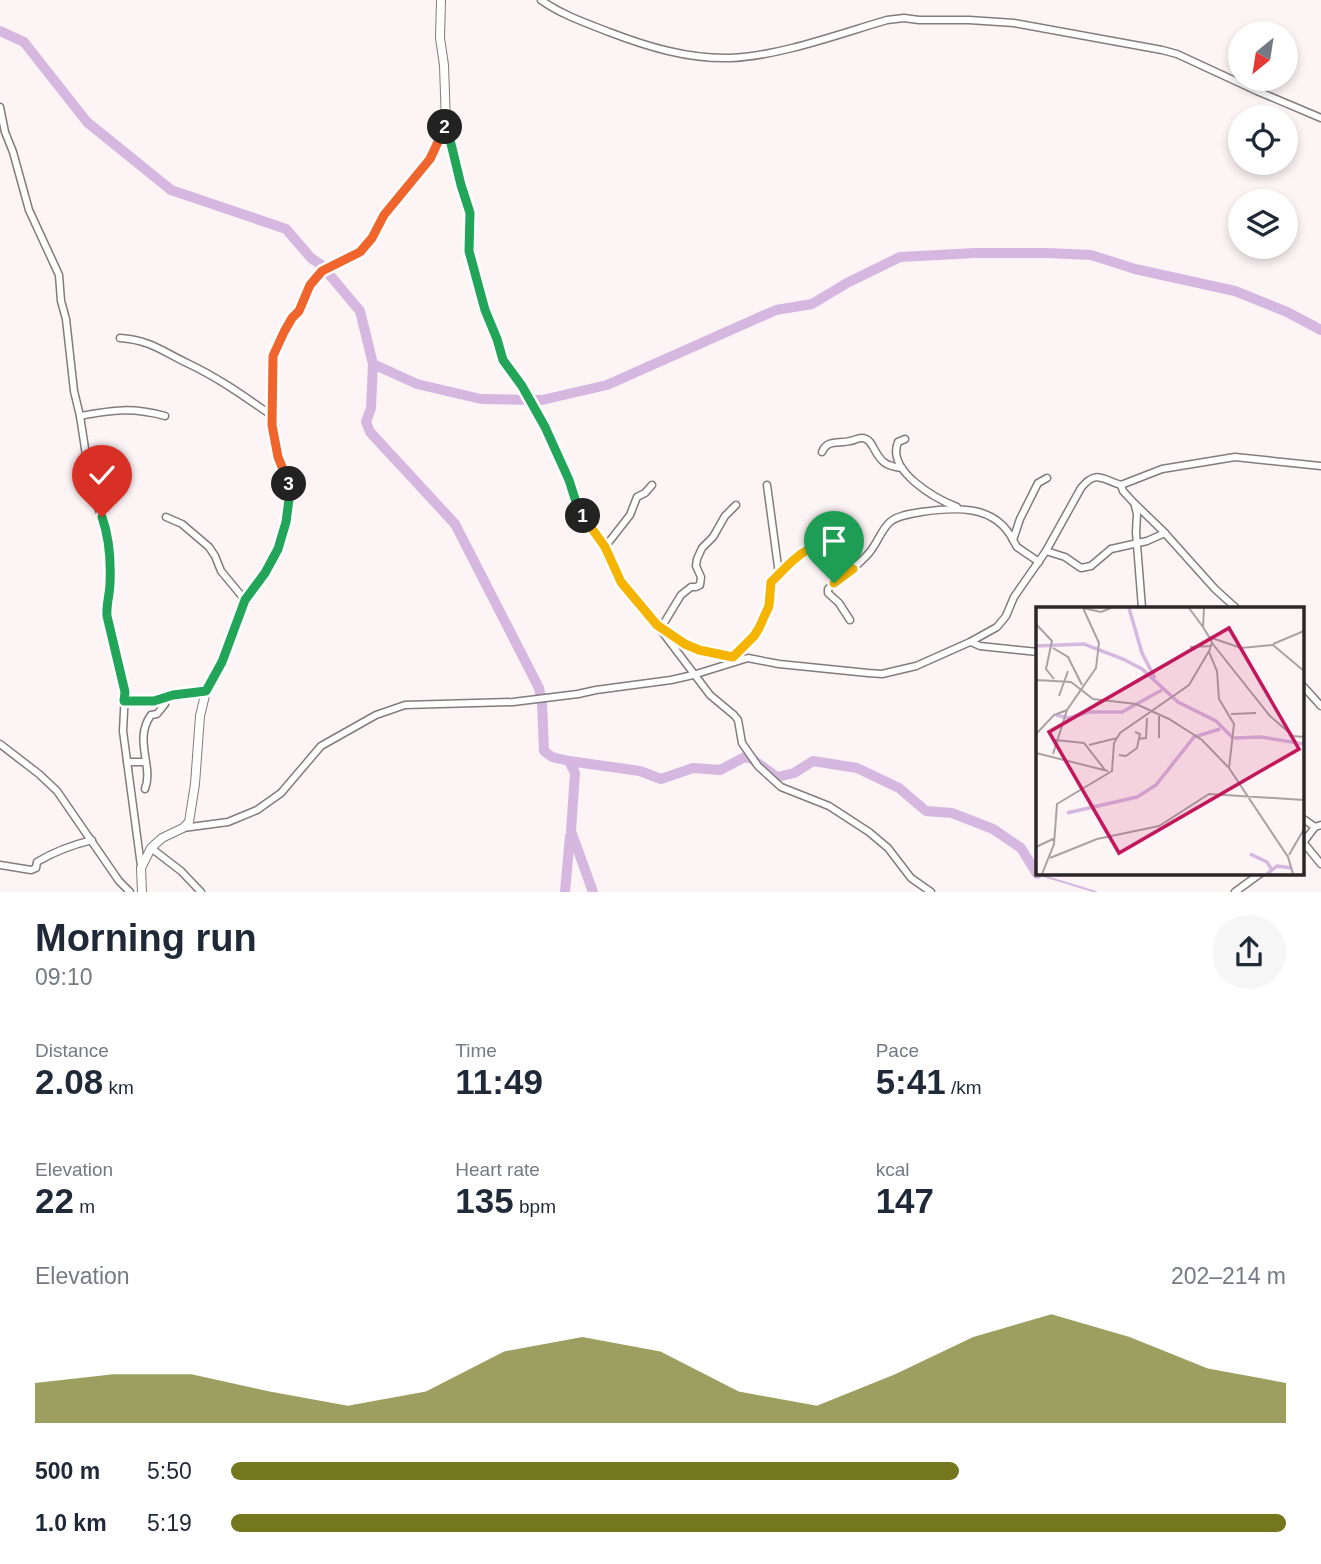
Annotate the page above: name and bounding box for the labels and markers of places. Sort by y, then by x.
pin: 2 [428,110,462,144]
pin [72,445,132,517]
pin: 3 [272,466,306,502]
pin: 1 [566,498,600,534]
pin [804,511,864,583]

